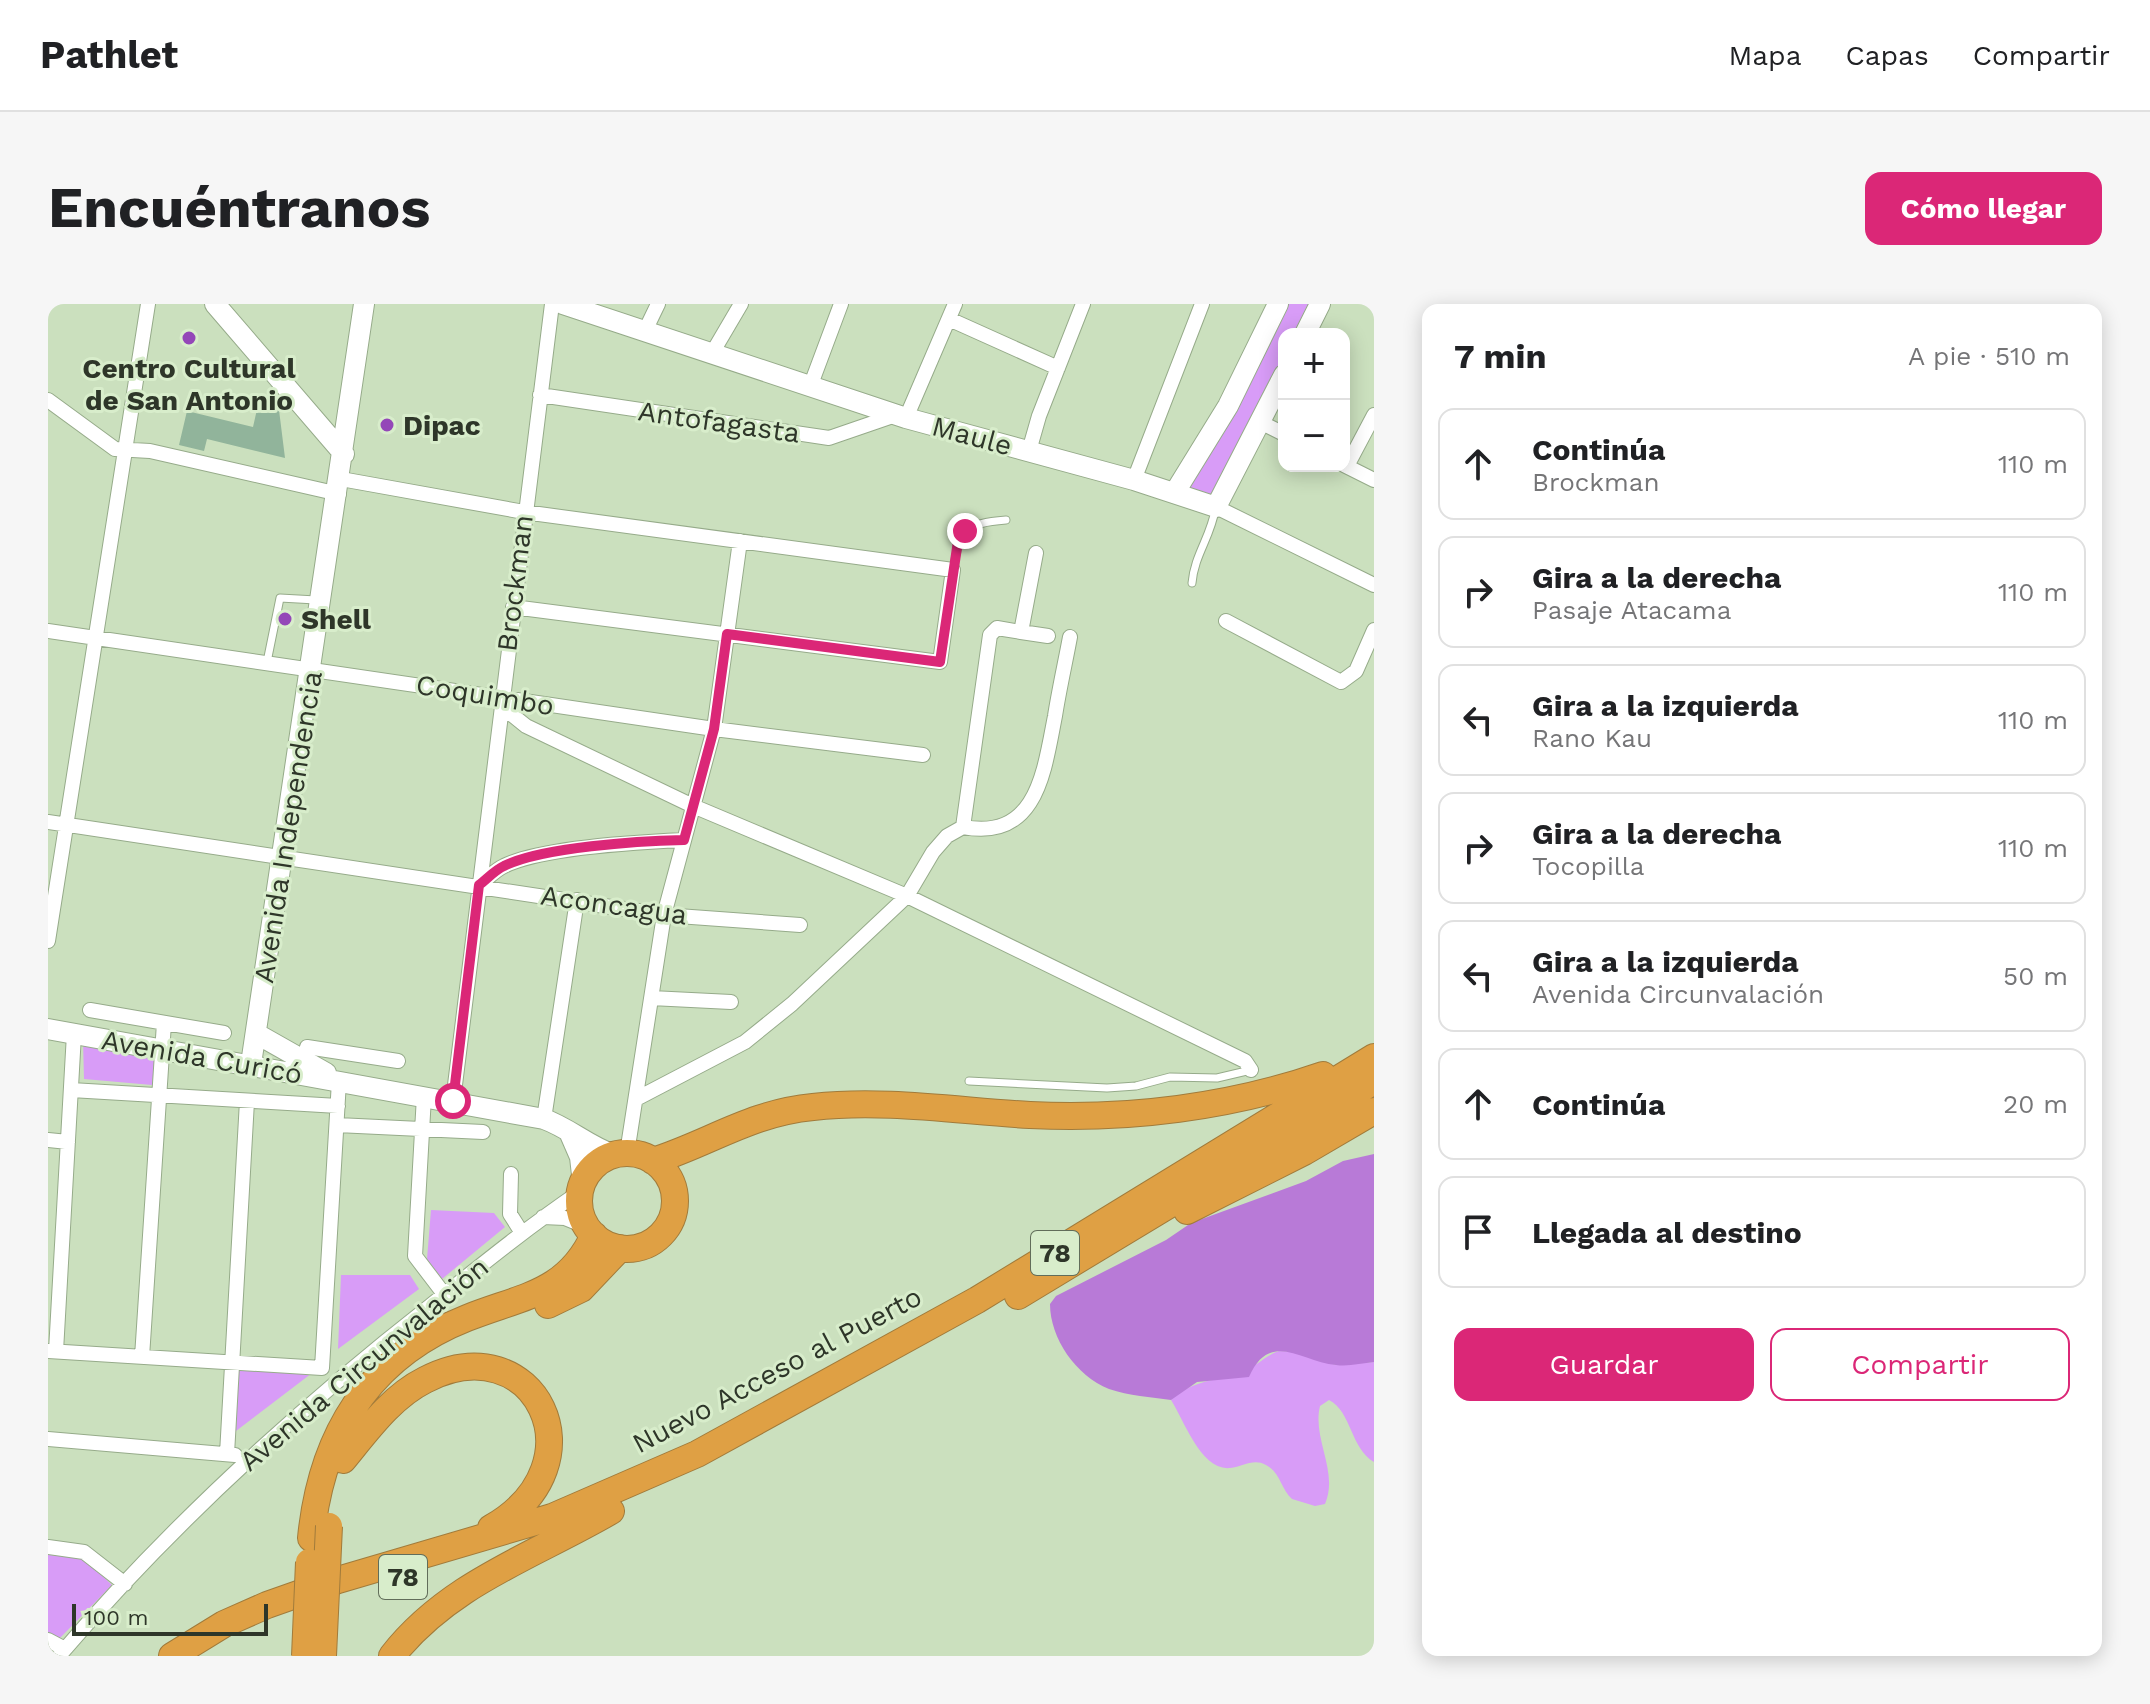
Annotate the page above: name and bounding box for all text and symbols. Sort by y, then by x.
text: Pathlet [40,33,178,77]
text: Mapa [1728,39,1801,72]
text: Capas [1845,39,1929,72]
text: Compartir [1973,39,2110,72]
button: Cómo llegar [1865,172,2102,245]
text: Encuéntranos [48,175,430,241]
map controls [1278,328,1350,472]
button: + [1278,328,1350,400]
marker: Centro Cultural de San Antonio [180,329,198,347]
text: 7 min [1454,336,1547,376]
text: A pie · 510 m [1908,341,2070,371]
place label: Centro Cultural de San Antonio [82,352,297,417]
street label: Antofagasta [636,394,802,450]
button: − [1278,400,1350,472]
place label: Dipac [403,409,481,442]
street label: Maule [928,410,1016,462]
marker: Dipac [378,416,396,434]
text: Continúa [1532,432,1665,467]
icon: ahead [1456,442,1500,486]
text: 110 m [1998,449,2068,479]
text: Brockman [1532,467,1660,497]
street label: Brockman [490,513,540,653]
route end [947,513,983,549]
text: Gira a la derecha [1532,560,1781,595]
icon: right [1456,570,1500,614]
text: 110 m [1998,577,2068,607]
text: Pasaje Atacama [1532,595,1731,625]
place label: Shell [301,603,372,636]
marker: Shell [276,610,294,628]
street label: Avenida Independencia [247,668,329,985]
street label: Coquimbo [414,668,556,722]
text: Gira a la izquierda [1532,688,1799,723]
icon: left [1456,698,1500,742]
text: 110 m [1998,705,2068,735]
text: Rano Kau [1532,723,1652,753]
text: Gira a la derecha [1532,816,1781,851]
icon: right [1456,826,1500,870]
text: 110 m [1998,833,2068,863]
text: Tocopilla [1532,851,1644,881]
street label: Aconcagua [539,878,690,932]
text: Gira a la izquierda [1532,944,1799,979]
icon: left [1456,954,1500,998]
text: 50 m [2003,961,2068,991]
text: Avenida Circunvalación [1532,979,1824,1009]
street label: Avenida Curicó [99,1023,305,1091]
icon: ahead [1456,1082,1500,1126]
route start [435,1083,471,1119]
text: Continúa [1532,1087,1665,1122]
text: 20 m [2003,1089,2068,1119]
icon: arrive [1456,1210,1500,1254]
text: Llegada al destino [1532,1215,1802,1250]
road number: 78 [1031,1231,1079,1275]
street label: Avenida Circunvalación [233,1250,495,1478]
street label: Nuevo Acceso al Puerto [627,1280,927,1460]
button: Guardar [1454,1328,1754,1401]
button: Compartir [1770,1328,2070,1401]
road number: 78 [379,1555,427,1599]
scale bar [72,1600,268,1636]
text: 100 m [84,1605,148,1630]

